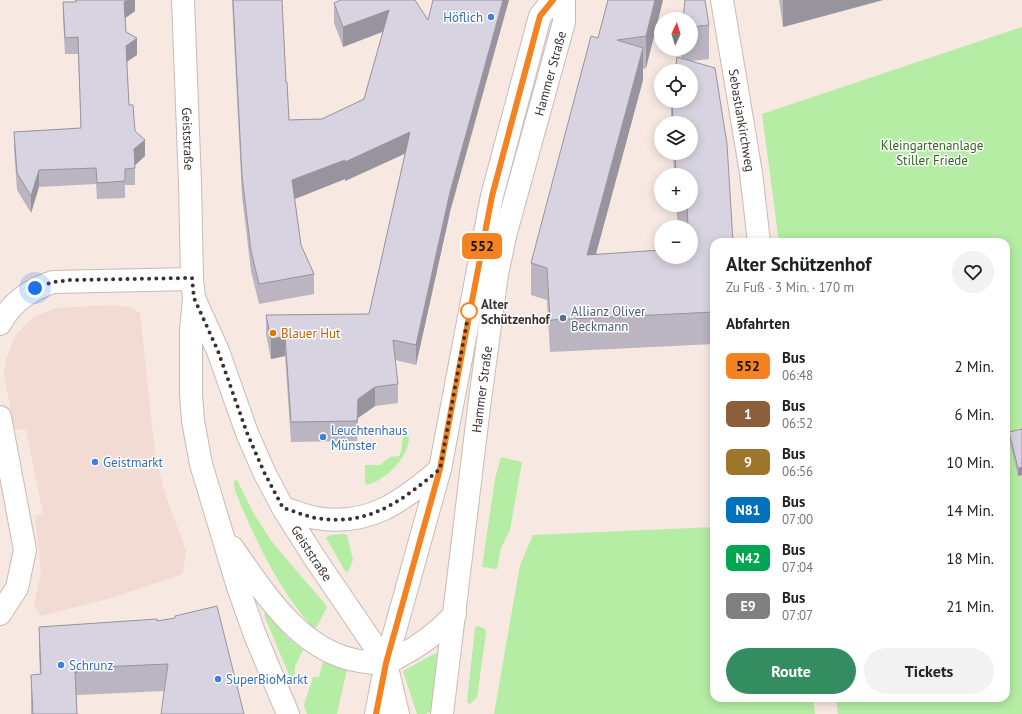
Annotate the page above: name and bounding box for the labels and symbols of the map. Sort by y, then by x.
place label: Höflich [443,9,483,26]
marker: Höflich [486,12,496,22]
north arrow [654,12,698,56]
street label: Hammer Straße [530,29,570,118]
street label: Sebastiankirchweg [725,68,759,173]
street label: Geiststraße [178,107,198,171]
park label: Kleingartenanlage Stiller Friede [881,137,983,169]
line badge: 552 [459,233,505,259]
your location [25,278,45,298]
place label: Alter Schützenhof [481,296,551,328]
marker: Alter Schützenhof [460,302,478,320]
place label: Allianz Oliver Beckmann [571,303,646,335]
marker: Allianz Oliver Beckmann [558,313,568,323]
place label: Blauer Hut [281,325,341,342]
marker: Blauer Hut [268,328,278,338]
street label: Hammer Straße [468,345,496,434]
place label: Leuchtenhaus Münster [331,422,408,454]
marker: Leuchtenhaus Münster [318,432,328,442]
place label: Geistmarkt [103,454,164,471]
marker: Geistmarkt [90,457,100,467]
street label: Geiststraße [287,522,336,585]
place label: Schrunz [69,657,113,674]
marker: Schrunz [56,660,66,670]
place label: SuperBioMarkt [226,671,308,688]
marker: SuperBioMarkt [213,674,223,684]

